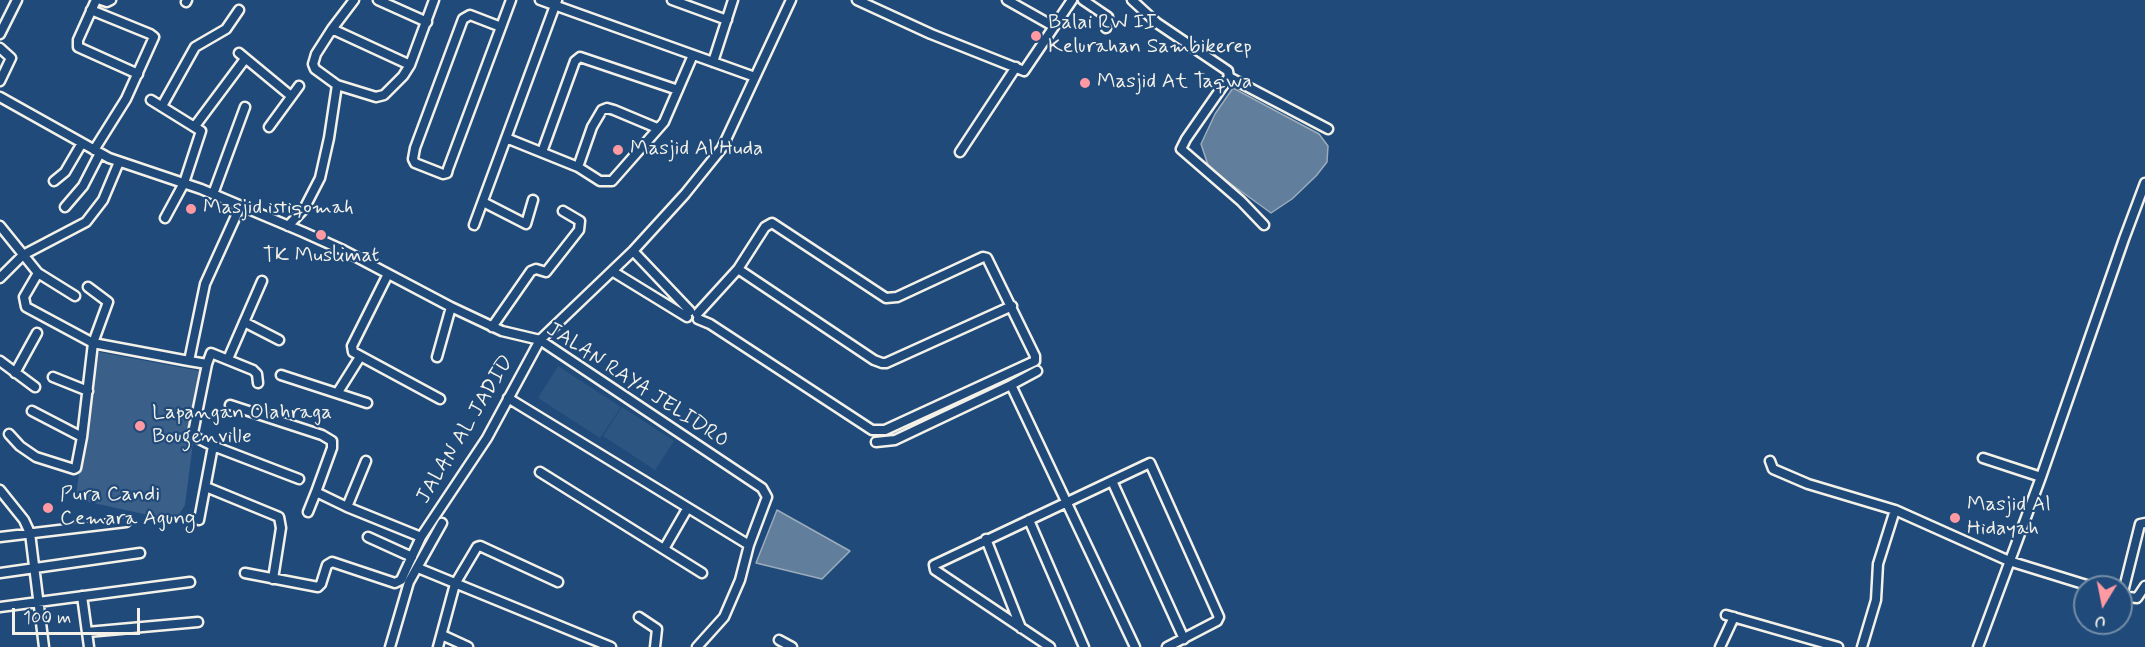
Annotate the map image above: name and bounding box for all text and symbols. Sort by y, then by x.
place label: Balai RW II Kelurahan Sambikerep [1048,11,1252,61]
marker: Balai RW II Kelurahan Sambikerep [1029,29,1043,43]
place label: Masjid At Taqwa [1097,70,1252,96]
marker: Masjid At Taqwa [1078,76,1092,90]
place label: Masjid Al Huda [630,137,763,163]
marker: Masjid Al Huda [611,143,625,157]
place label: Masjid istiqomah [203,196,354,222]
marker: Masjid istiqomah [184,202,198,216]
marker: TK Muslimat [314,228,328,242]
place label: TK Muslimat [263,244,379,270]
street label: JALAN RAYA JELIDRO [541,318,733,454]
street label: JALAN AL JADID [412,351,520,509]
place label: Lapangan Olahraga Bougenville [152,401,332,451]
marker: Lapangan Olahraga Bougenville [133,419,147,433]
place label: Pura Candi Cemara Agung [60,483,196,533]
place label: Masjid Al Hidayah [1967,493,2051,543]
marker: Pura Candi Cemara Agung [41,501,55,515]
marker: Masjid Al Hidayah [1948,511,1962,525]
north arrow [2073,575,2133,635]
scale bar [15,596,142,634]
text: 100 m [23,606,71,630]
text: U [2093,610,2107,632]

